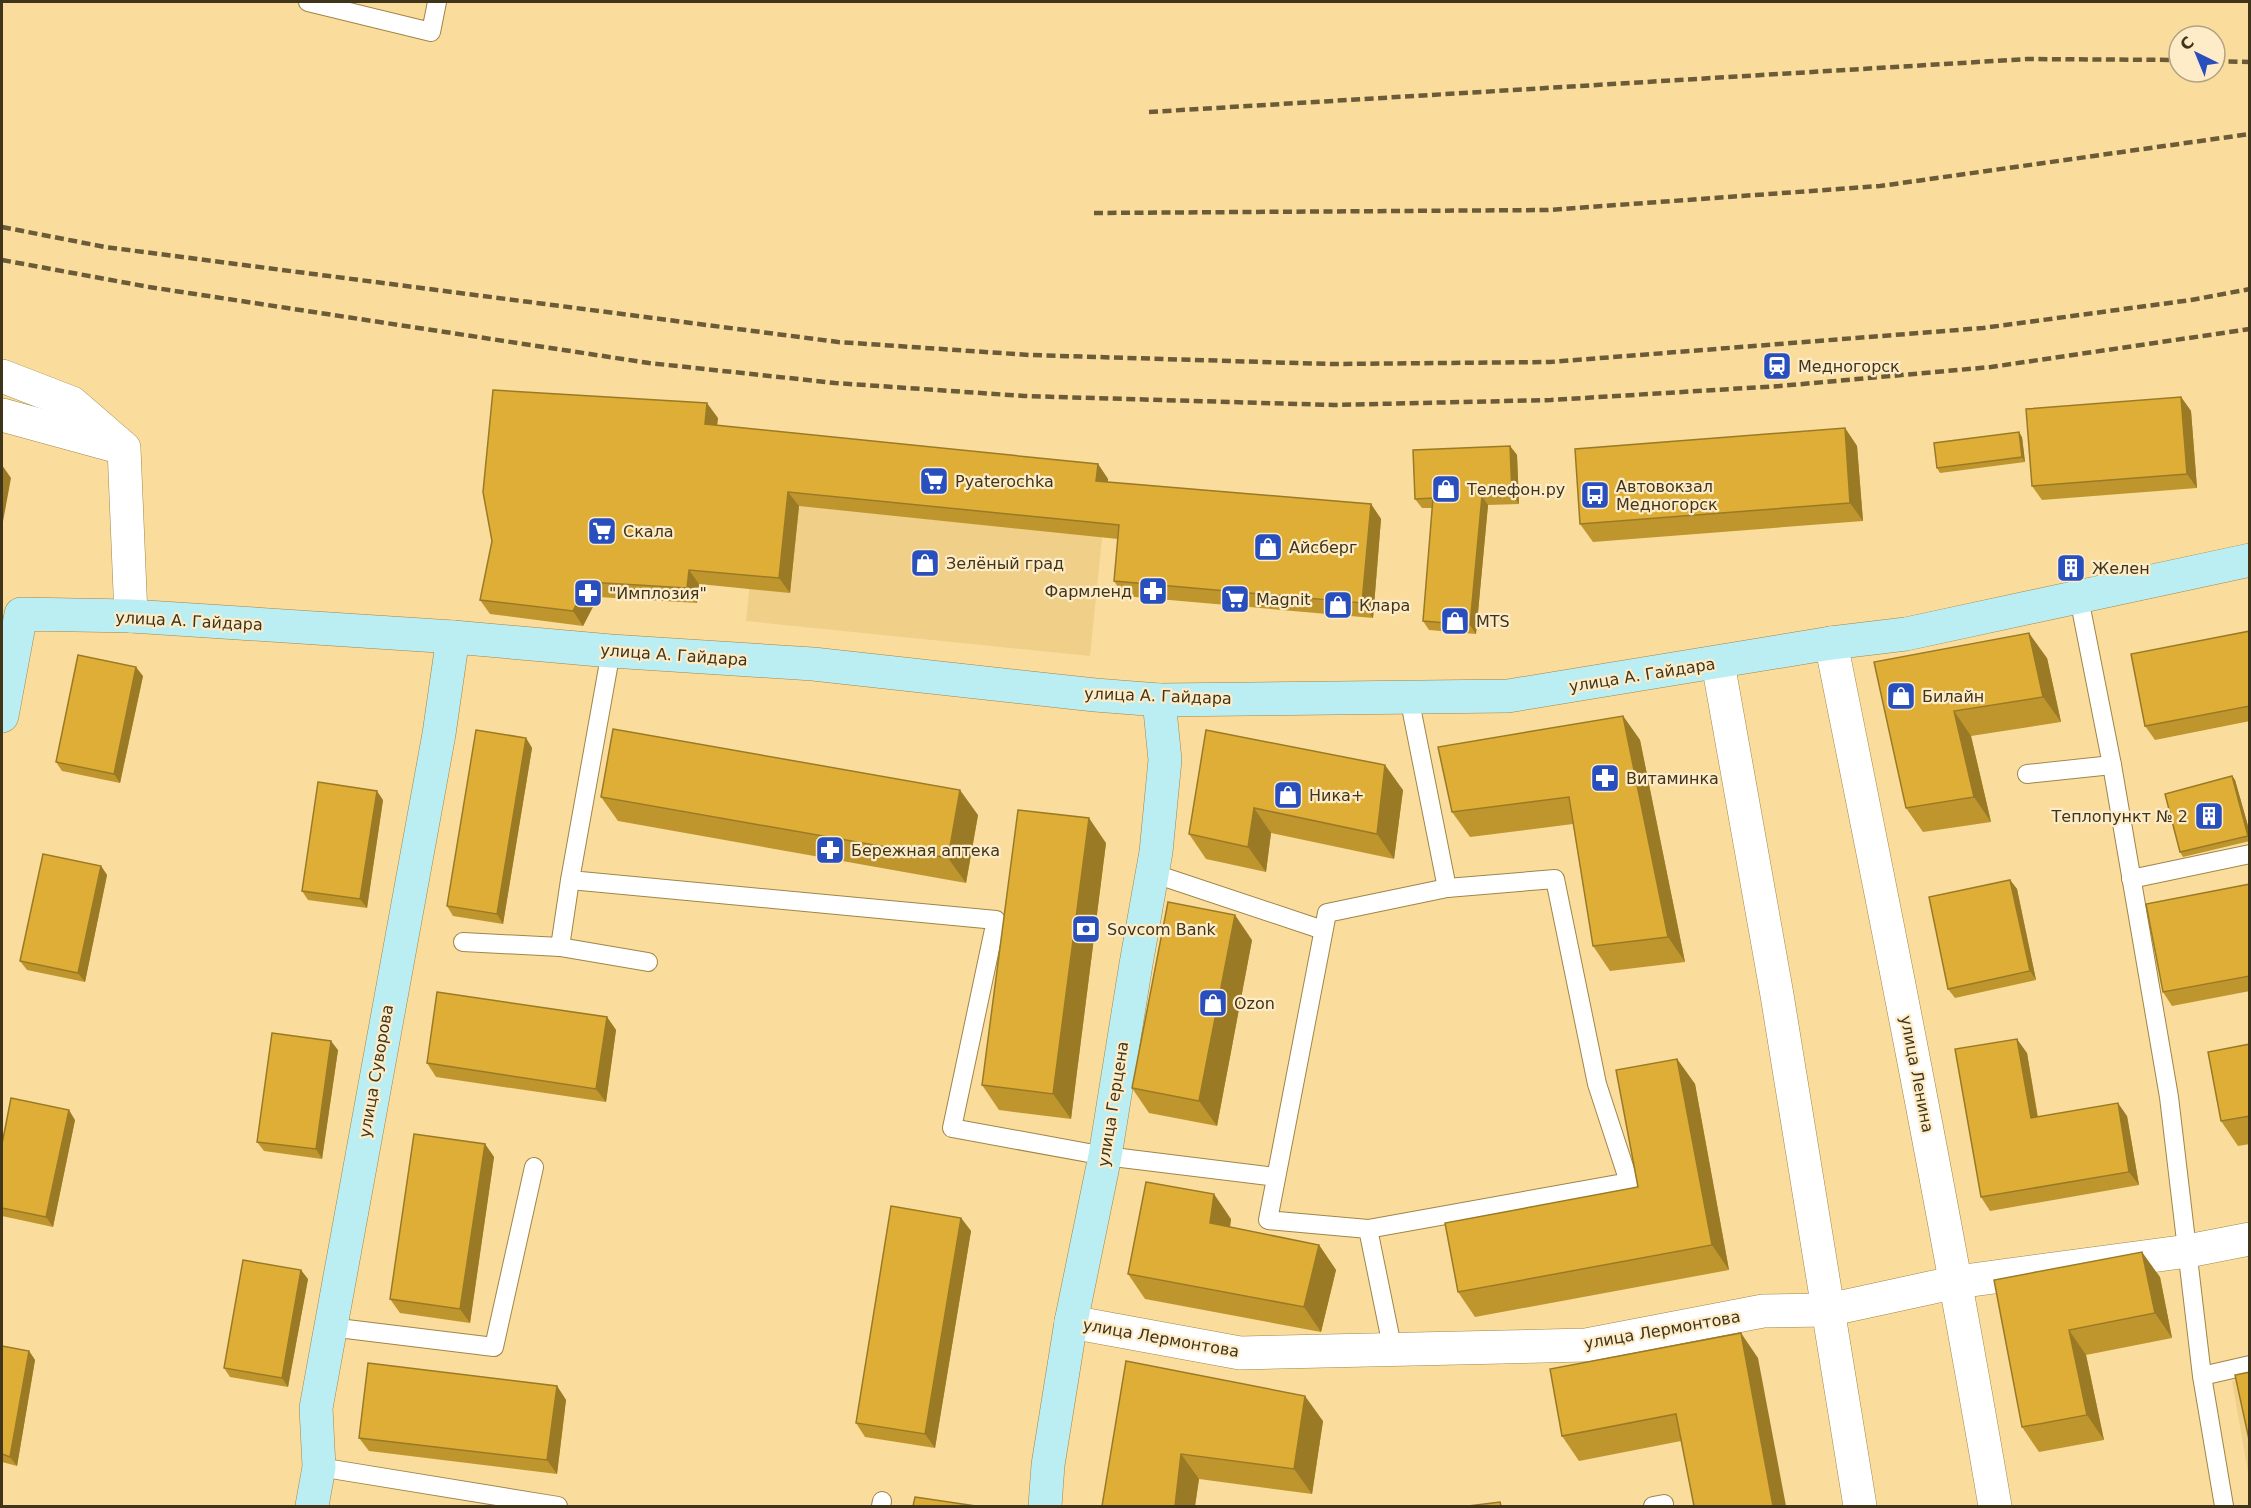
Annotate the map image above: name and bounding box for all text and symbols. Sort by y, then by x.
north arrow [2167,24,2227,84]
text: С [2176,32,2198,54]
station icon: Медногорск [1761,350,1793,382]
place label: Медногорск [1798,357,1900,376]
supermarket icon: Pyaterochka [918,465,950,497]
place label: Pyaterochka [955,472,1054,491]
shop icon: Телефон.ру [1430,473,1462,505]
place label: Автовокзал Медногорск [1616,477,1718,514]
bus stop icon: Автовокзал Медногорск [1579,479,1611,511]
place label: Телефон.ру [1466,480,1565,499]
supermarket icon: Скала [586,515,618,547]
place label: Скала [623,522,674,541]
shop icon: Айсберг [1252,531,1284,563]
place label: Айсберг [1289,538,1357,557]
shop icon: Зелёный град [909,547,941,579]
building icon: Желен [2055,552,2087,584]
place label: Зелёный град [946,554,1064,573]
place label: Желен [2092,559,2150,578]
pharmacy icon: Фармленд [1137,575,1169,607]
pharmacy icon: "Имплозия" [572,577,604,609]
place label: Фармленд [1045,582,1132,601]
supermarket icon: Magnit [1219,583,1251,615]
place label: "Имплозия" [609,584,707,603]
shop icon: Клара [1322,589,1354,621]
place label: Magnit [1256,590,1311,609]
place label: Клара [1359,596,1410,615]
shop icon: MTS [1439,605,1471,637]
street label: улица А. Гайдара [115,608,263,634]
place label: MTS [1476,612,1510,631]
street label: улица А. Гайдара [600,640,748,670]
street label: улица А. Гайдара [1568,654,1716,696]
shop icon: Билайн [1885,680,1917,712]
street label: улица А. Гайдара [1084,684,1232,708]
place label: Билайн [1922,687,1984,706]
pharmacy icon: Витаминка [1589,762,1621,794]
place label: Витаминка [1626,769,1719,788]
shop icon: Ника+ [1272,779,1304,811]
place label: Ника+ [1309,786,1364,805]
building icon: Теплопункт № 2 [2193,800,2225,832]
place label: Теплопункт № 2 [2051,807,2188,826]
pharmacy icon: Бережная аптека [814,834,846,866]
place label: Бережная аптека [851,841,1000,860]
bank icon: Sovcom Bank [1070,913,1102,945]
place label: Sovcom Bank [1107,920,1217,939]
shop icon: Ozon [1197,987,1229,1019]
place label: Ozon [1234,994,1275,1013]
street label: улица Суворова [355,1003,397,1139]
street label: улица Ленина [1896,1014,1938,1134]
street label: улица Герцена [1094,1040,1132,1168]
street label: улица Лермонтова [1582,1307,1742,1353]
street label: улица Лермонтова [1081,1315,1241,1361]

